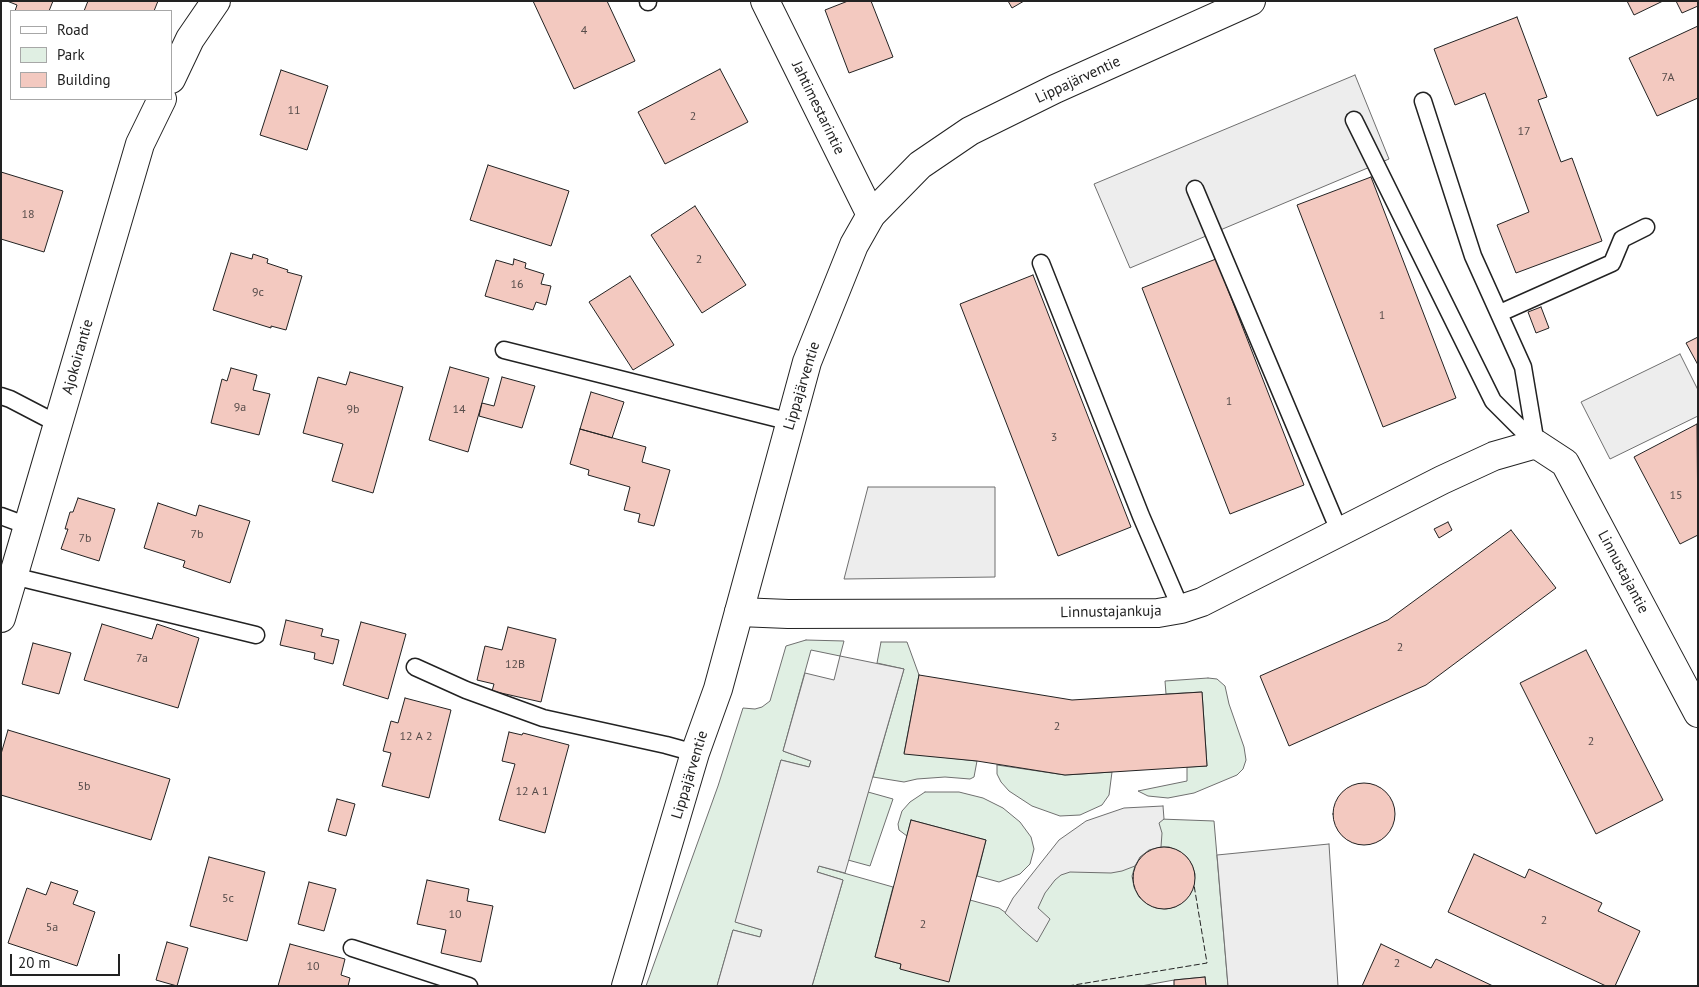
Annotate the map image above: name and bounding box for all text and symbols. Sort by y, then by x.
legend [10,10,172,100]
text: Road [57,20,89,39]
house number: 4 [581,24,587,38]
text: Park [57,45,85,64]
street label: Lippajärventie [1033,52,1123,108]
street label: Jahtimestarintie [788,58,848,158]
text: Building [57,70,111,89]
house number: 7A [1662,71,1674,85]
house number: 11 [287,104,301,118]
house number: 2 [690,110,696,124]
house number: 17 [1517,125,1531,139]
house number: 18 [21,208,35,222]
house number: 2 [696,253,702,267]
house number: 16 [510,278,524,292]
house number: 9c [252,286,264,300]
house number: 1 [1379,309,1385,323]
street label: Ajokoirantie [59,317,97,397]
street label: Lippajärventie [780,340,824,432]
house number: 1 [1226,395,1232,409]
house number: 9a [234,401,246,415]
house number: 9b [346,403,360,417]
house number: 14 [452,403,466,417]
house number: 3 [1051,431,1057,445]
house number: 15 [1669,489,1683,503]
street label: Linnustajantie [1594,527,1652,617]
house number: 7b [190,528,204,542]
house number: 7b [78,532,92,546]
street label: Linnustajankuja [1060,602,1162,622]
house number: 2 [1397,641,1403,655]
house number: 7a [136,652,148,666]
house number: 12B [505,658,525,672]
house number: 2 [1054,720,1060,734]
street label: Lippajärventie [668,729,712,821]
house number: 12 A 2 [399,730,433,744]
house number: 2 [1588,735,1594,749]
house number: 5b [77,780,91,794]
house number: 12 A 1 [515,785,549,799]
house number: 5c [222,892,234,906]
house number: 10 [448,908,462,922]
house number: 2 [1541,914,1547,928]
house number: 2 [920,918,926,932]
house number: 5a [46,921,58,935]
scale bar [12,944,122,976]
text: 20 m [18,953,51,972]
house number: 2 [1394,957,1400,971]
house number: 10 [306,960,320,974]

